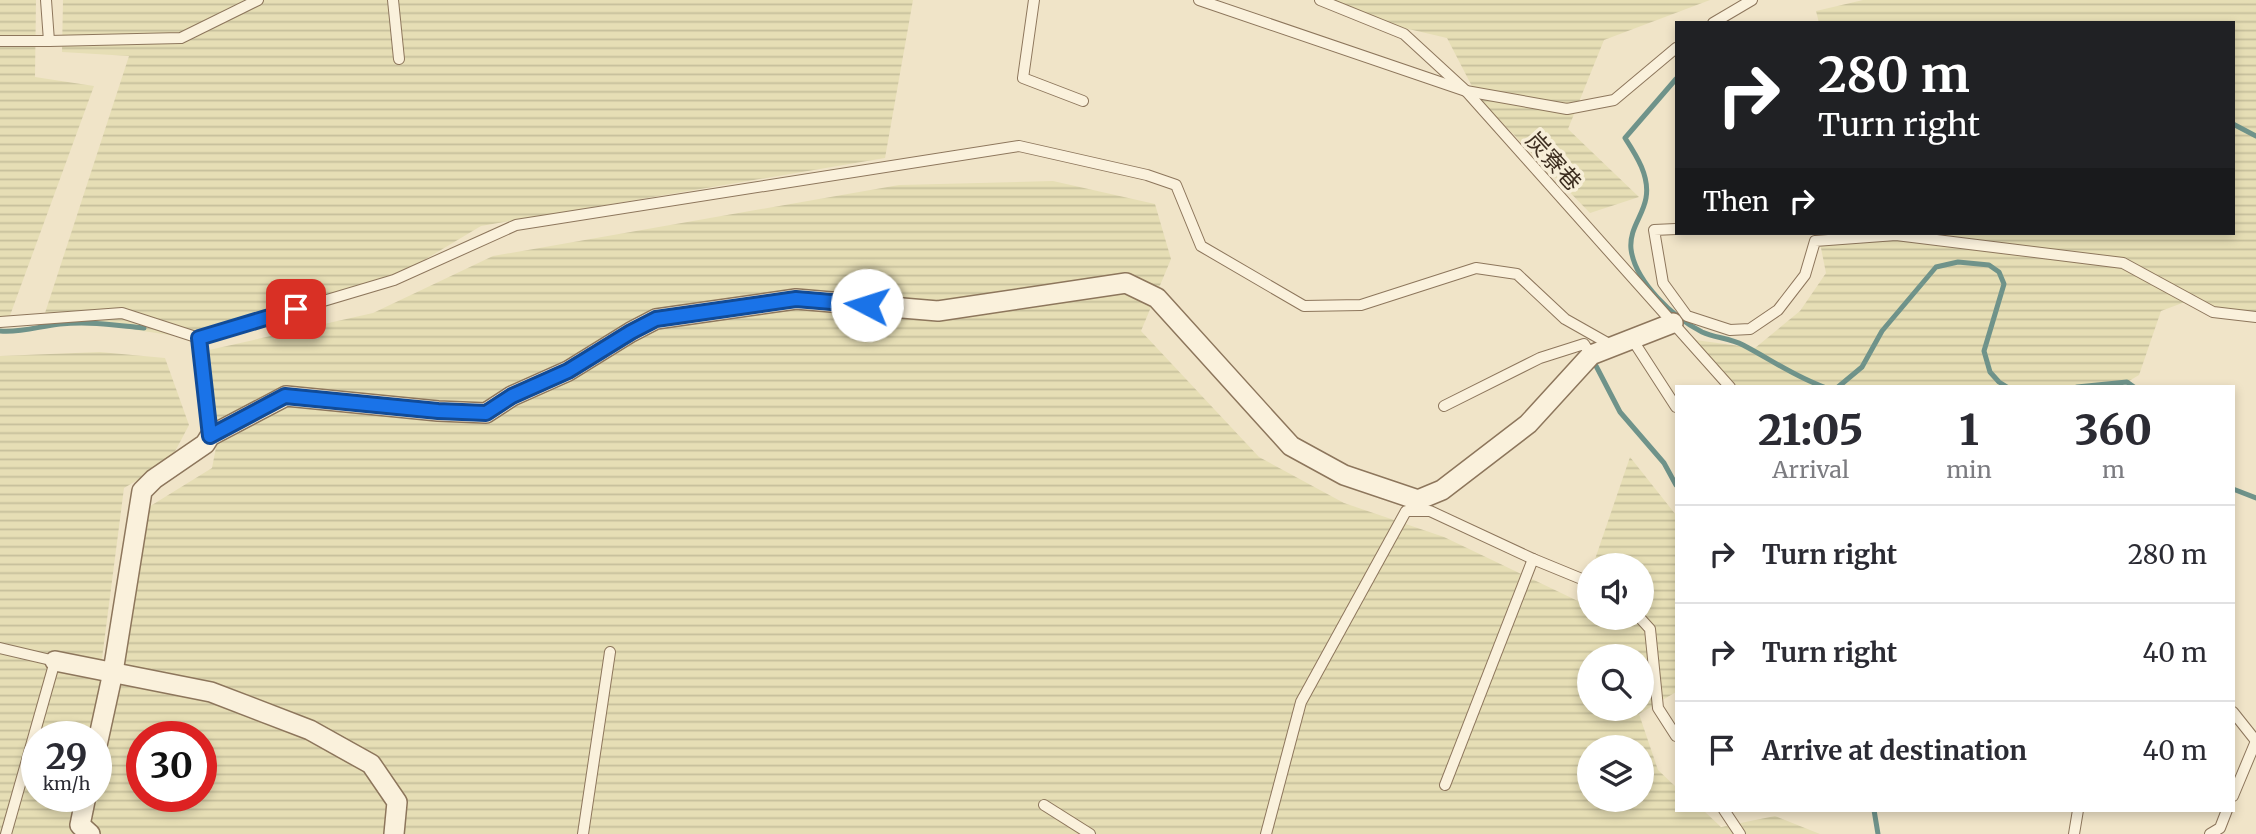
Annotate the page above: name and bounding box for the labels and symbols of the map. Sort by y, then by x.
street label: 炭寮巷 [1520,126,1588,196]
position arrow [830,268,904,342]
pin [266,279,326,339]
speed limit sign: 30 [126,721,217,812]

